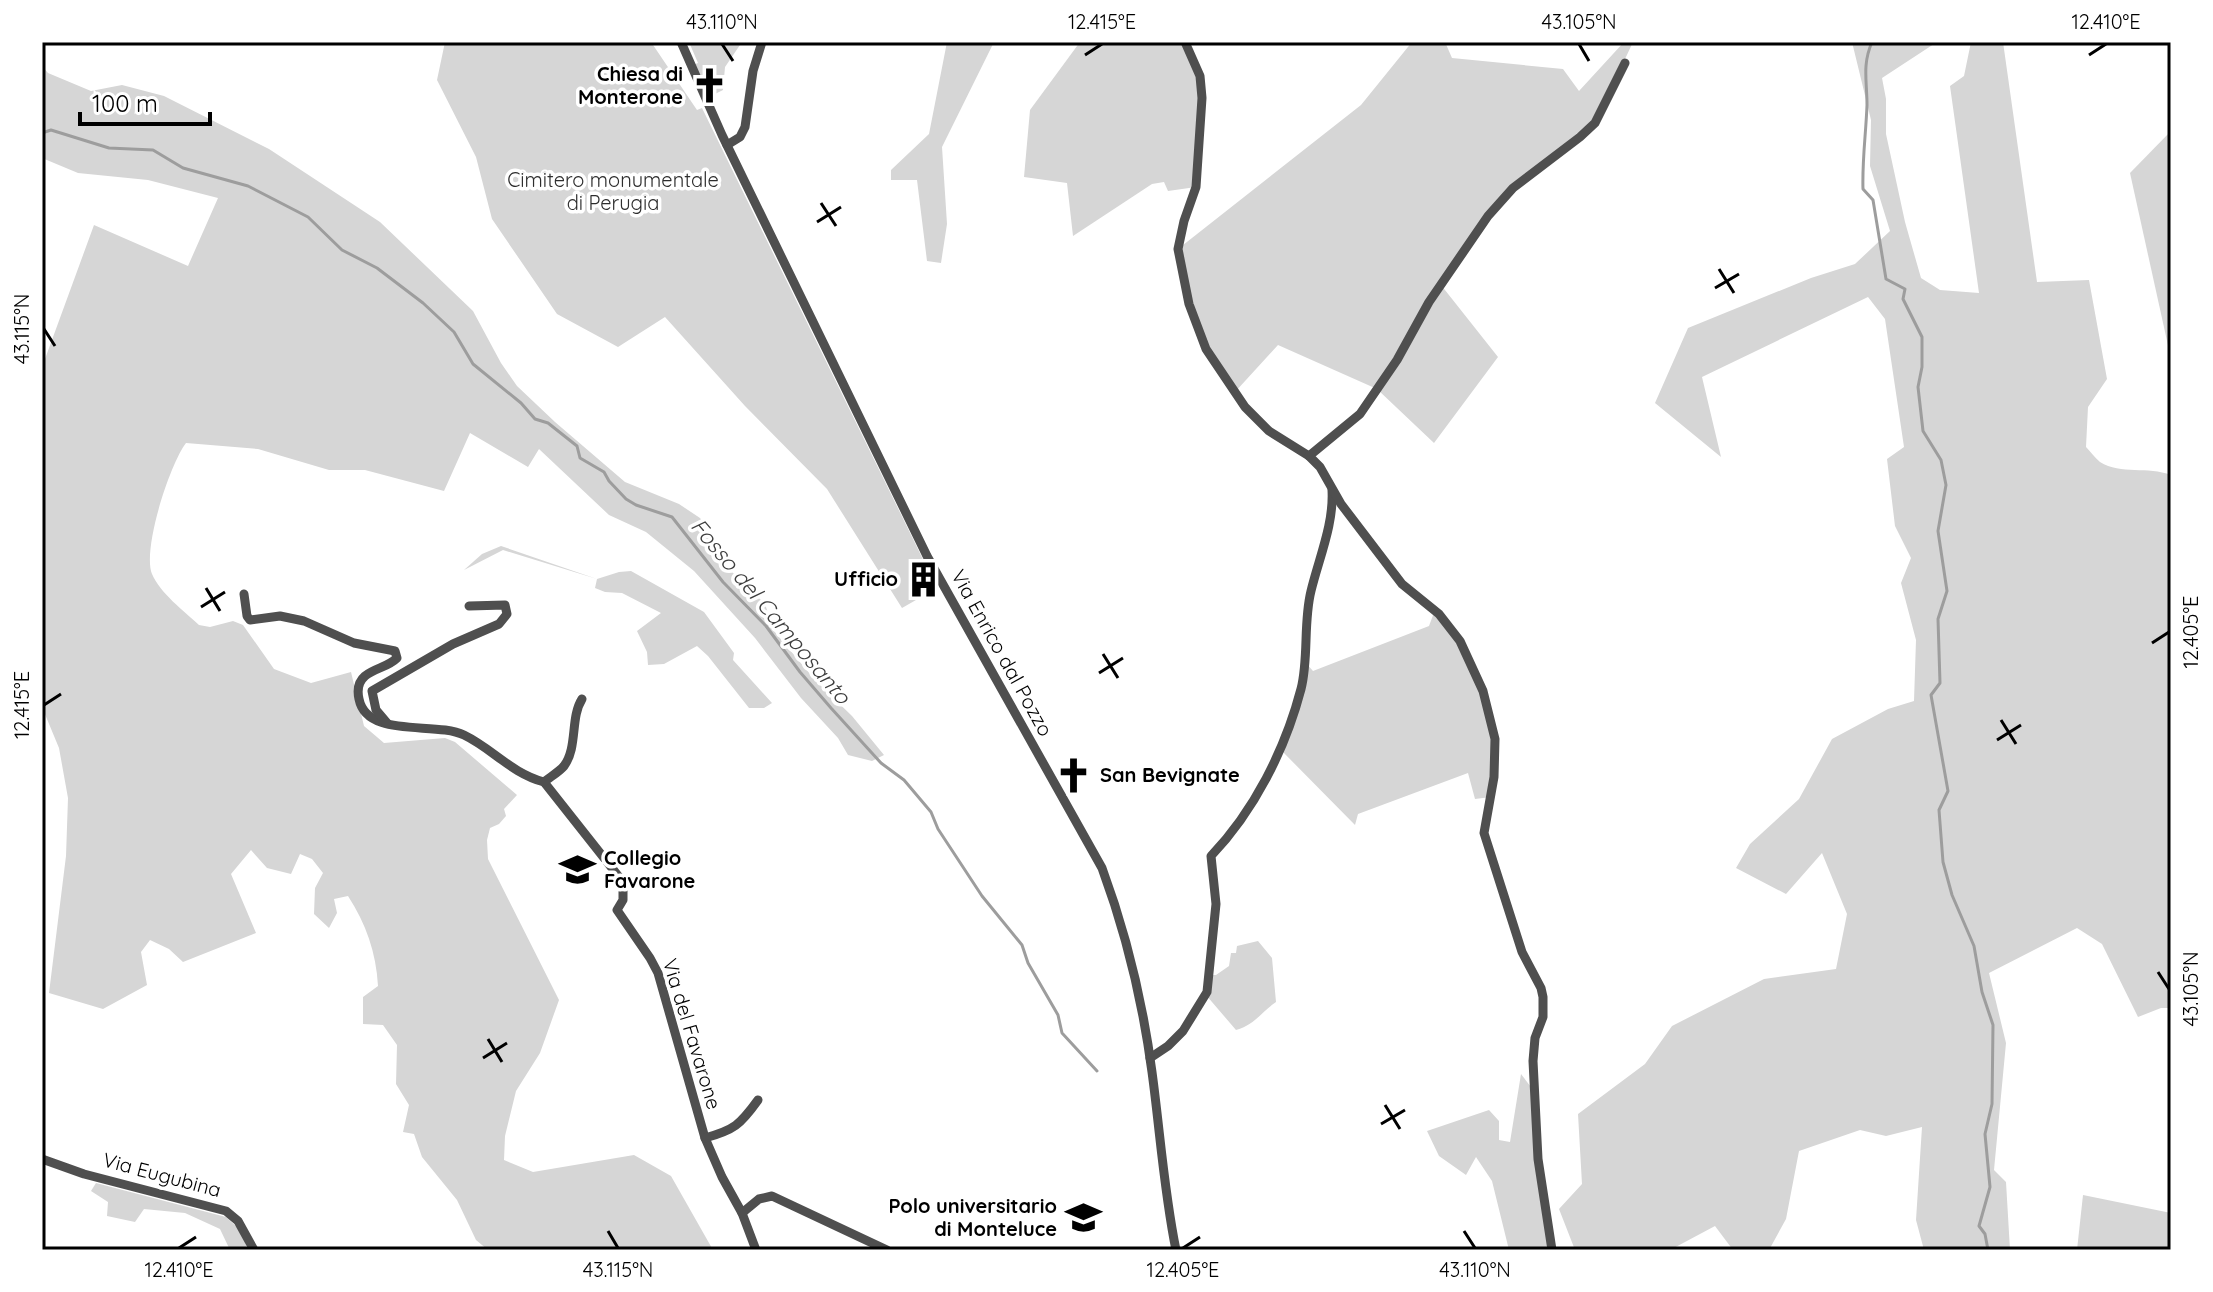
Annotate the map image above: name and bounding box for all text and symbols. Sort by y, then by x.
text: 43.110°N [686,9,758,34]
text: 12.415°E [1068,9,1136,34]
text: 43.105°N [1541,9,1617,34]
text: 12.410°E [2071,9,2141,34]
place label: Chiesa di Monterone [578,61,683,109]
church icon: Chiesa di Monterone [690,66,728,104]
scale bar [80,76,210,126]
text: 100 m [92,88,158,118]
park label: Cimitero monumentale di Perugia [507,167,719,215]
text: 43.115°N [9,294,34,364]
water label: Fosso del Camposanto [685,512,858,711]
building icon: Ufficio [905,560,943,598]
street label: Via Enrico dal Pozzo [946,565,1059,741]
place label: Ufficio [834,566,898,591]
text: 12.405°E [2178,596,2203,668]
text: 12.415°E [9,671,34,739]
church icon: San Bevignate [1055,756,1093,794]
place label: San Bevignate [1100,762,1240,787]
place label: Collegio Favarone [604,845,695,893]
school or university icon: Collegio Favarone [559,850,597,888]
text: 43.105°N [2178,951,2203,1027]
street label: Via del Favarone [658,955,727,1112]
street label: Via Eugubina [100,1147,224,1202]
place label: Polo universitario di Monteluce [888,1193,1057,1241]
school or university icon: Polo universitario di Monteluce [1064,1198,1102,1236]
text: 12.410°E [144,1257,214,1282]
text: 43.115°N [583,1257,653,1282]
text: 12.405°E [1147,1257,1219,1282]
text: 43.110°N [1439,1257,1511,1282]

